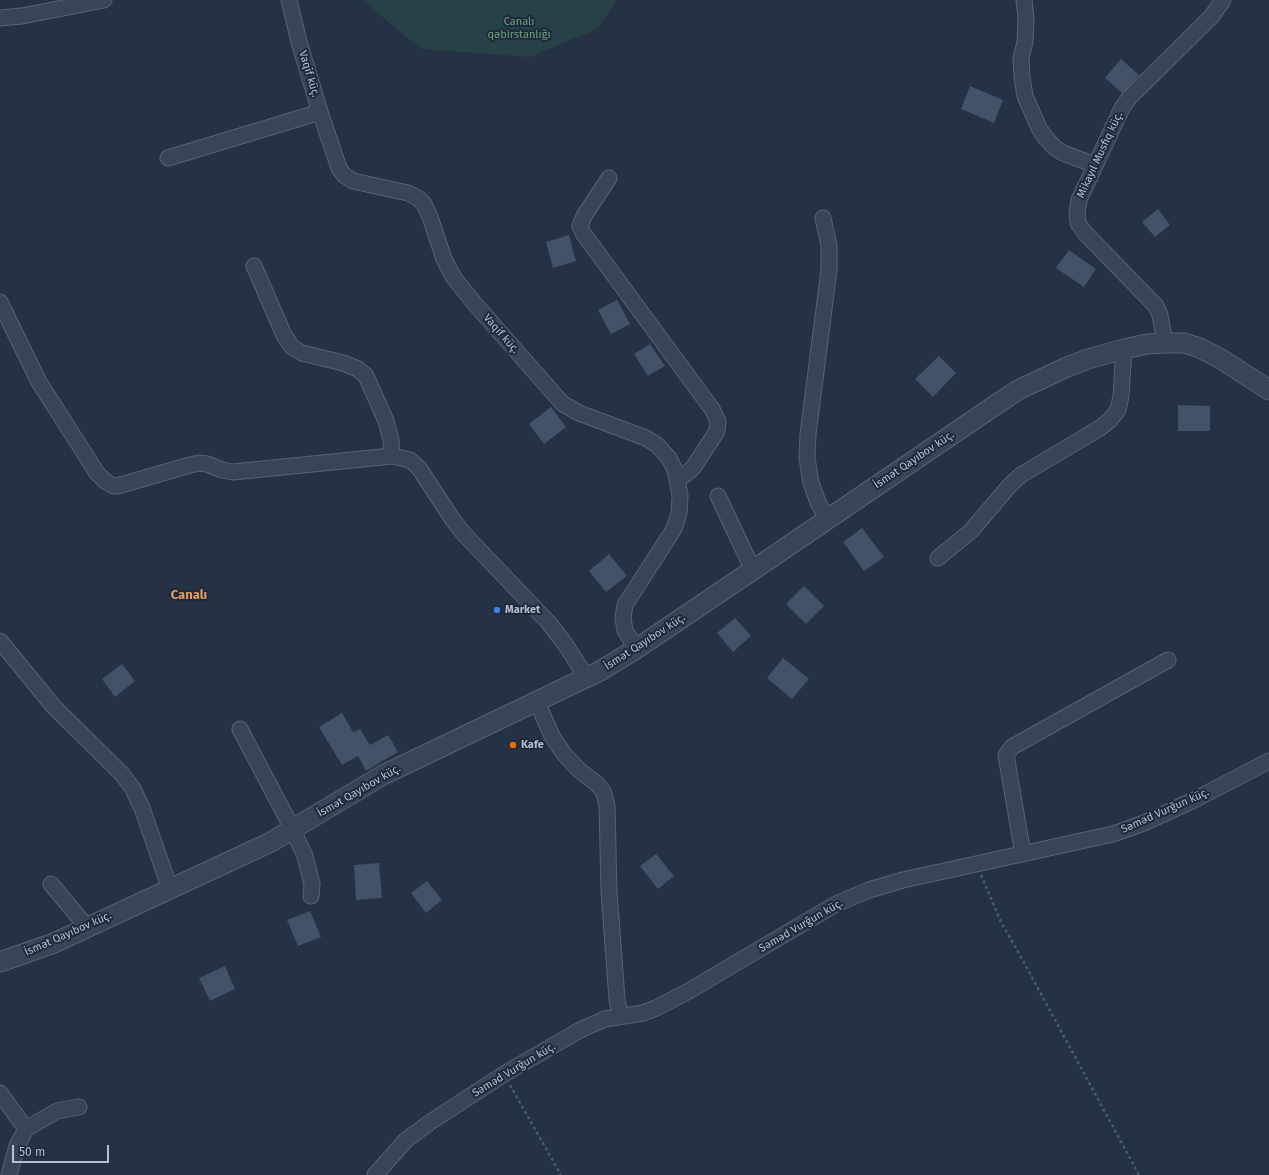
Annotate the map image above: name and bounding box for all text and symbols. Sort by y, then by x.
park label: Canalı qəbirstanlığı [488,15,550,41]
street label: Vaqif küç. [296,49,322,99]
street label: Mikayıl Musfiq küç. [1074,110,1126,200]
street label: Vaqif küç. [480,312,522,356]
street label: İsmət Qayıbov küç. [871,428,957,492]
district label: Canalı [171,587,207,603]
place label: Market [505,603,540,617]
marker: Market [492,605,502,615]
street label: İsmət Qayıbov küç. [602,611,688,673]
place label: Kafe [521,738,544,752]
marker: Kafe [508,740,518,750]
street label: İsmət Qayıbov küç. [315,762,403,820]
street label: Səməd Vurğun küç. [1119,786,1211,836]
street label: Səməd Vurğun küç. [757,897,845,955]
street label: İsmət Qayıbov küç. [22,909,114,959]
street label: Səməd Vurğun küç. [470,1040,558,1100]
scale bar [14,1137,111,1163]
text: 50 m [19,1145,45,1159]

